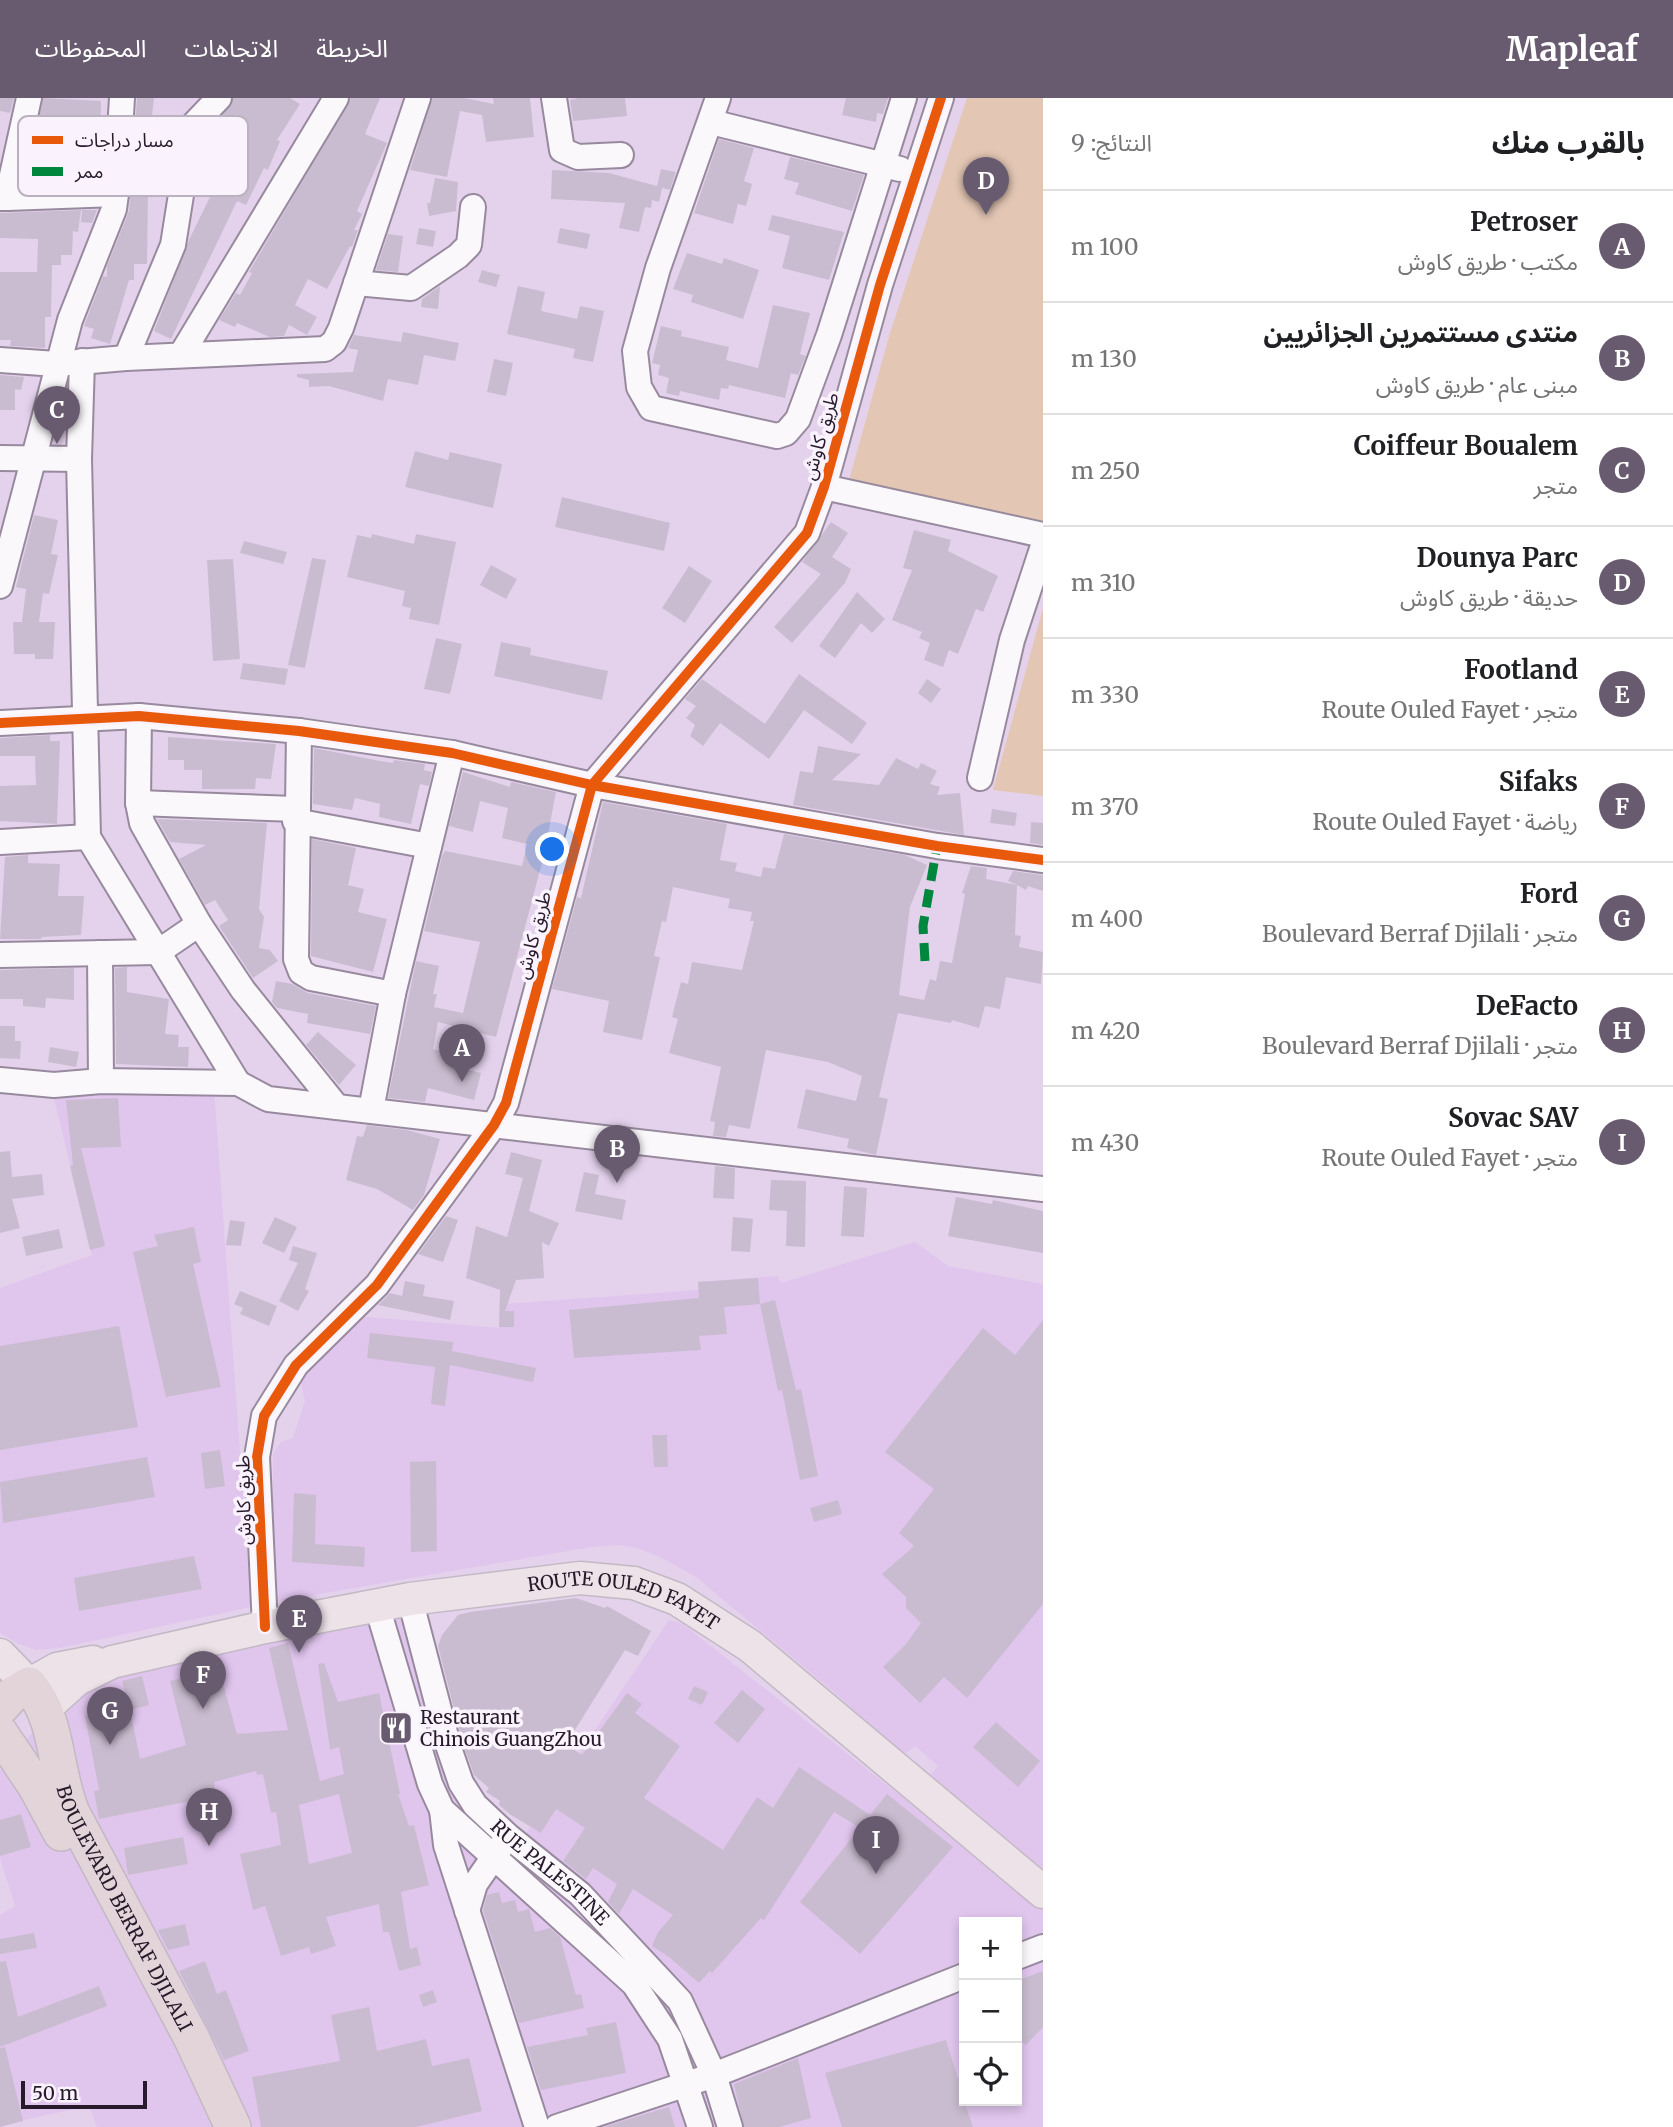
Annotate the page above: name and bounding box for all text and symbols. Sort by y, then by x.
text: Mapleaf [1506,29,1638,70]
text: المحفوظات [35,33,146,64]
text: الاتجاهات [184,33,278,64]
text: الخريطة [316,33,388,64]
legend [18,116,248,196]
text: بالقرب منك [1492,123,1645,161]
text: مسار دراجات [75,128,174,152]
text: النتائج: 9 [1071,128,1152,157]
pin: D [963,157,1009,215]
text: ممر [74,159,103,183]
text: Petroser [1470,205,1578,238]
text: 100 m [1071,232,1139,261]
text: A [1614,232,1630,261]
text: مكتب · طريق كاوش [1398,247,1578,276]
text: منتدى مستتمرين الجزائريين [1263,316,1578,349]
text: 130 m [1071,344,1137,373]
text: B [1614,344,1630,373]
text: مبنى عام · طريق كاوش [1376,370,1578,399]
pin: C [34,386,80,444]
street label: طريق كاوش [796,389,844,483]
text: Coiffeur Boualem [1354,429,1578,462]
text: 250 m [1071,456,1140,485]
text: C [1614,456,1630,485]
text: متجر [1534,471,1578,500]
text: Dounya Parc [1416,541,1578,574]
text: 310 m [1071,568,1136,597]
text: D [1613,568,1631,597]
text: حديقة · طريق كاوش [1400,583,1578,612]
text: Footland [1464,653,1578,686]
text: 330 m [1071,680,1139,709]
text: E [1615,680,1630,709]
text: متجر · Route Ouled Fayet [1321,695,1578,724]
text: Sifaks [1499,765,1578,798]
text: 370 m [1071,792,1139,821]
text: F [1615,792,1629,821]
text: رياضة · Route Ouled Fayet [1313,807,1578,836]
your location [535,832,569,866]
text: Ford [1520,877,1578,910]
street label: طريق كاوش [510,888,556,982]
text: 400 m [1071,904,1143,933]
text: G [1614,904,1630,933]
text: متجر · Boulevard Berraf Djilali [1262,919,1578,948]
text: DeFacto [1476,989,1578,1022]
text: 420 m [1071,1016,1140,1045]
text: H [1613,1016,1632,1045]
pin: A [439,1024,485,1082]
text: متجر · Boulevard Berraf Djilali [1262,1031,1578,1060]
text: Sovac SAV [1448,1101,1578,1134]
pin: B [594,1125,640,1183]
text: 430 m [1071,1128,1139,1157]
text: I [1617,1128,1627,1157]
text: متجر · Route Ouled Fayet [1321,1143,1578,1172]
street label: طريق كاوش [230,1455,256,1545]
street label: ROUTE OULED FAYET [526,1566,724,1635]
pin: E [276,1595,322,1653]
pin: F [180,1651,226,1709]
pin: G [87,1687,133,1745]
place label: Restaurant Chinois GuangZhou [420,1705,602,1751]
restaurant icon: Restaurant Chinois GuangZhou [377,1709,415,1747]
street label: BOULEVARD BERRAF DJILALI [52,1782,198,2035]
pin: H [186,1788,232,1846]
street label: RUE PALESTINE [486,1814,615,1930]
pin: I [853,1816,899,1874]
map controls [959,1917,1022,2106]
button: + [959,1917,1022,1980]
button: − [959,1980,1022,2043]
button: locate [959,2043,1022,2106]
scale bar [21,2078,147,2110]
text: 50 m [32,2081,78,2105]

